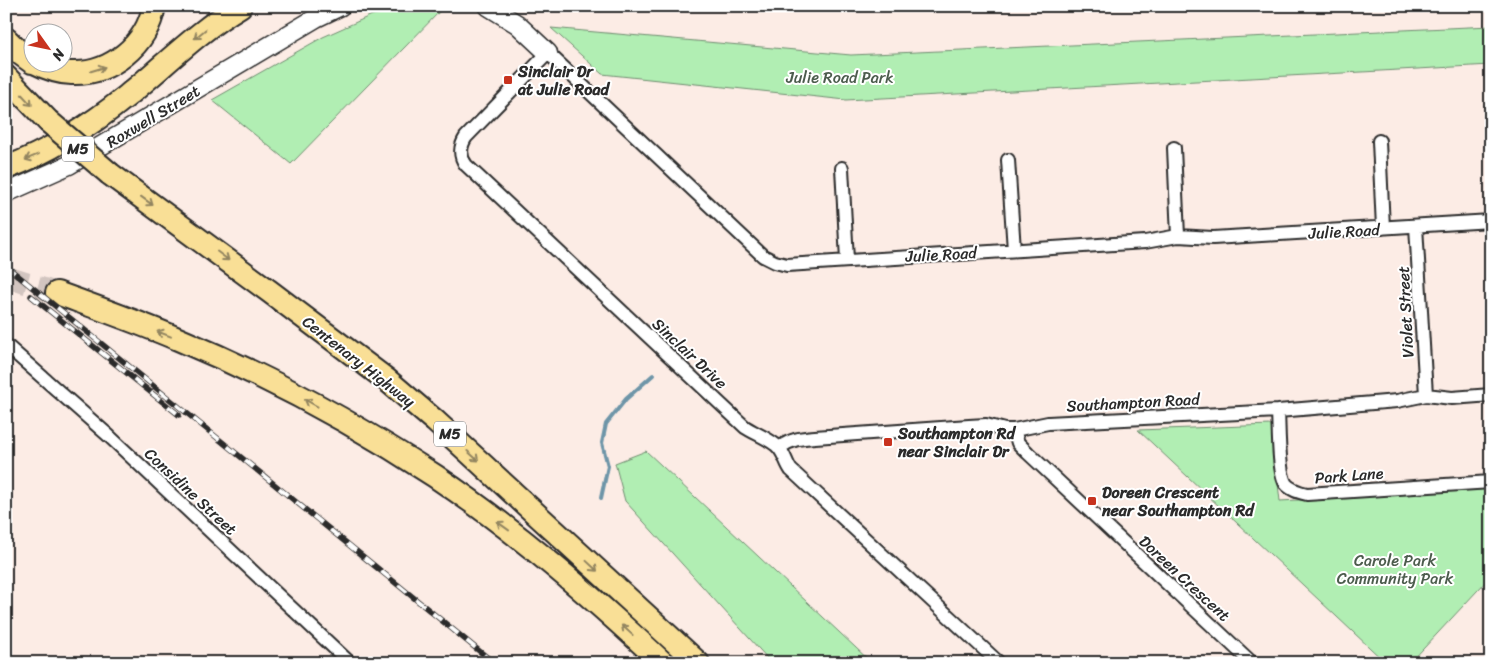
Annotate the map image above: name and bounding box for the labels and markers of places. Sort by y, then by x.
place label: Sinclair Dr at Julie Road [517,57,610,104]
marker: Sinclair Dr at Julie Road [502,74,514,86]
place label: Southampton Rd near Sinclair Dr [897,419,1017,466]
marker: Southampton Rd near Sinclair Dr [882,436,894,448]
place label: Doreen Crescent near Southampton Rd [1101,478,1255,525]
marker: Doreen Crescent near Southampton Rd [1086,495,1098,507]

